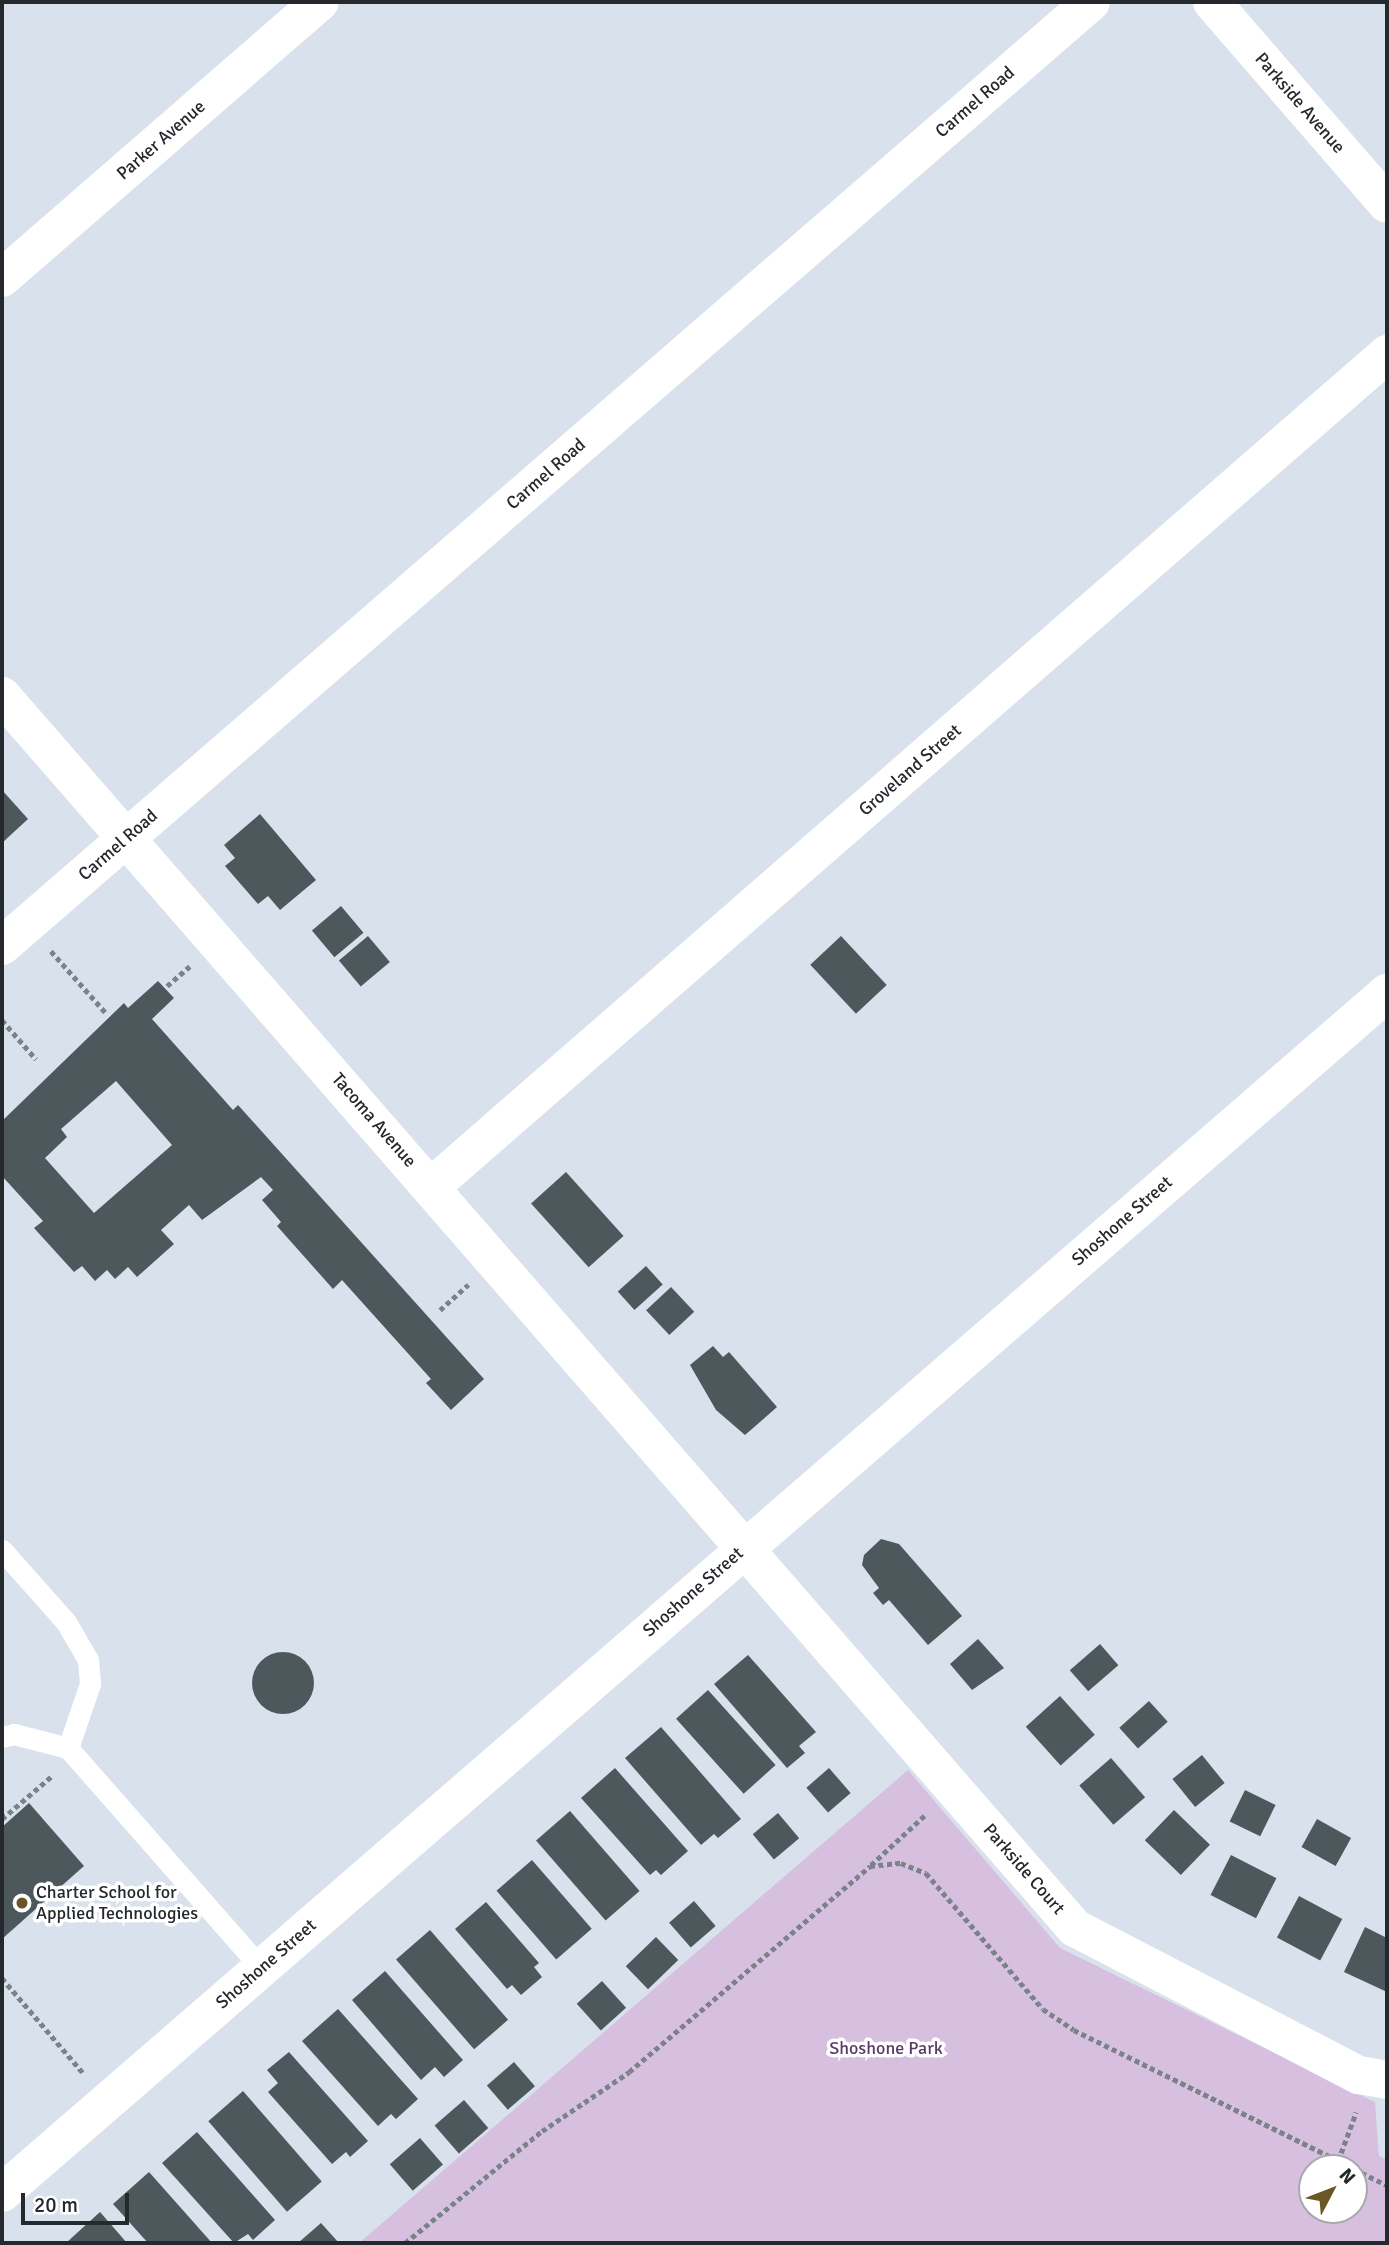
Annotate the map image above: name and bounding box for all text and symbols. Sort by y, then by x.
street label: Parkside Avenue [1250,48,1350,158]
street label: Carmel Road [931,62,1019,142]
street label: Parker Avenue [112,96,210,184]
street label: Carmel Road [502,434,590,514]
street label: Groveland Street [854,720,966,820]
street label: Carmel Road [74,805,162,885]
street label: Tacoma Avenue [327,1068,421,1172]
street label: Shoshone Street [1067,1172,1177,1270]
street label: Shoshone Street [638,1543,748,1641]
street label: Parkside Court [979,1819,1069,1919]
place label: Charter School for Applied Technologies [36,1882,198,1924]
marker: Charter School for Applied Technologies [14,1895,30,1911]
street label: Shoshone Street [211,1915,321,2013]
park label: Shoshone Park [829,2037,943,2059]
north arrow [1298,2154,1368,2224]
text: N [1334,2163,1360,2189]
scale bar [24,2178,133,2222]
text: 20 m [34,2192,78,2218]

